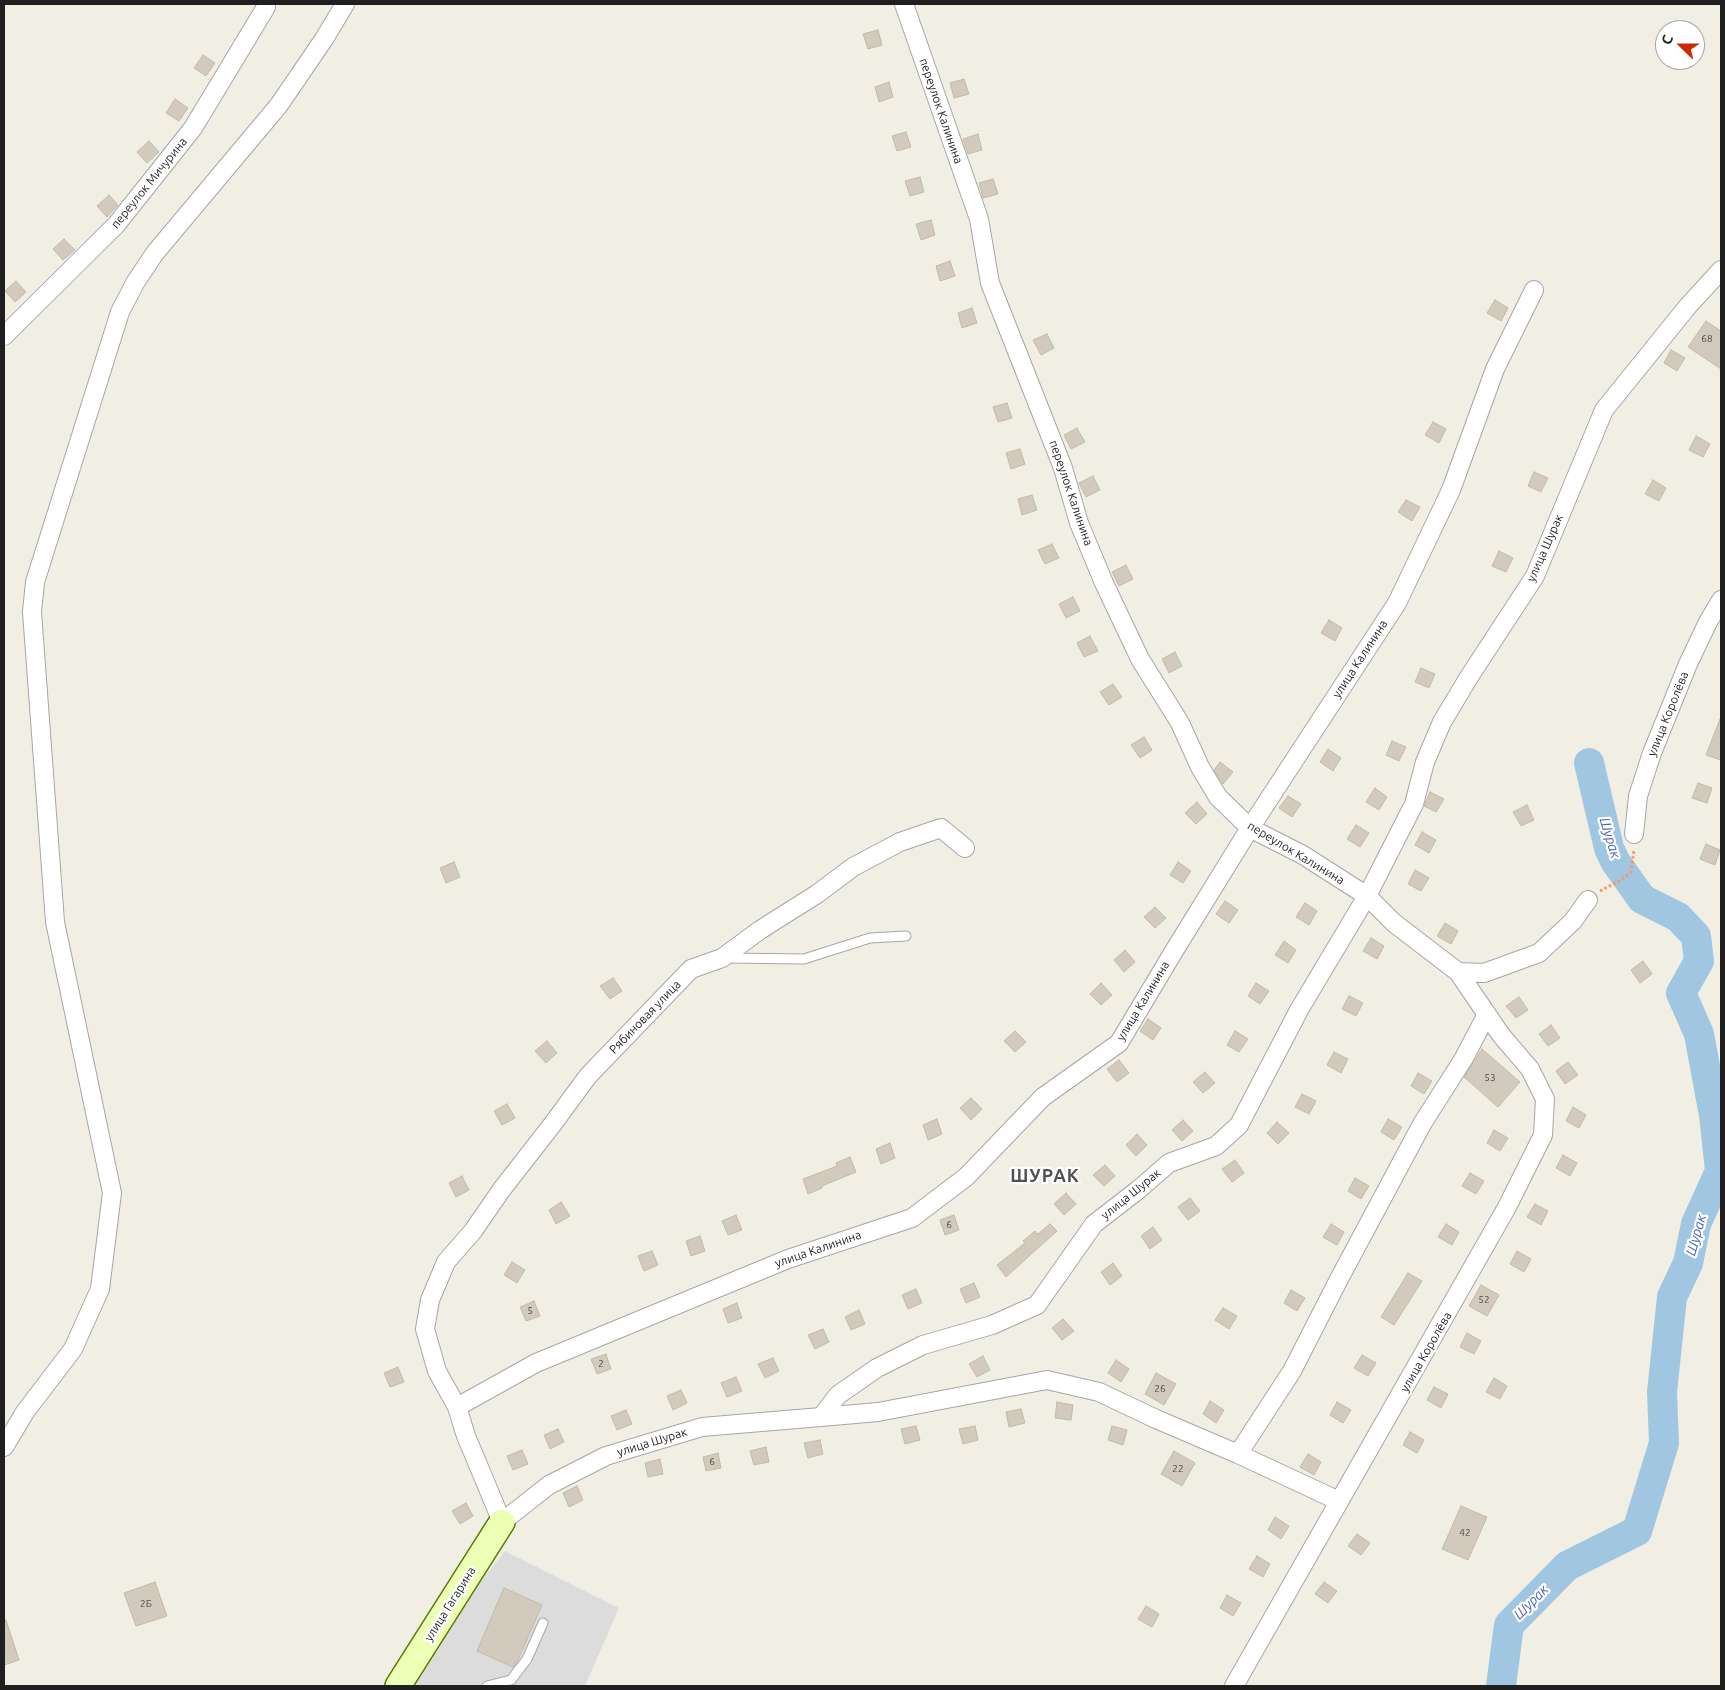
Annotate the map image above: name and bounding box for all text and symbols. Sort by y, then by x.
north arrow [1655,20,1705,70]
text: С [1658,33,1676,47]
street label: переулок Калинина [916,56,966,166]
street label: переулок Мичурина [108,135,190,231]
house number: 68 [1701,333,1713,345]
street label: переулок Калинина [1046,438,1096,548]
street label: улица Шурак [1524,512,1566,584]
street label: улица Калинина [1329,617,1391,701]
street label: улица Королёва [1644,669,1692,759]
water label: Шурак [1596,815,1624,861]
street label: переулок Калинина [1245,818,1347,888]
street label: улица Калинина [1114,959,1172,1043]
street label: Рябиновая улица [606,977,684,1057]
house number: 53 [1484,1072,1496,1084]
district label: ШУРАК [1010,1165,1080,1187]
street label: улица Шурак [1098,1166,1164,1222]
water label: Шурак [1682,1212,1710,1258]
house number: 6 [946,1219,952,1231]
street label: улица Калинина [773,1227,863,1271]
house number: 52 [1478,1294,1490,1306]
house number: 5 [527,1305,533,1317]
street label: улица Королёва [1397,1309,1455,1395]
house number: 2 [598,1358,604,1370]
house number: 26 [1154,1383,1166,1395]
street label: улица Шурак [615,1425,689,1459]
house number: 6 [709,1456,715,1468]
house number: 22 [1172,1463,1184,1475]
house number: 42 [1459,1527,1471,1539]
street label: улица Гагарина [421,1564,479,1644]
water label: Шурак [1510,1581,1552,1623]
house number: 2Б [140,1598,152,1610]

